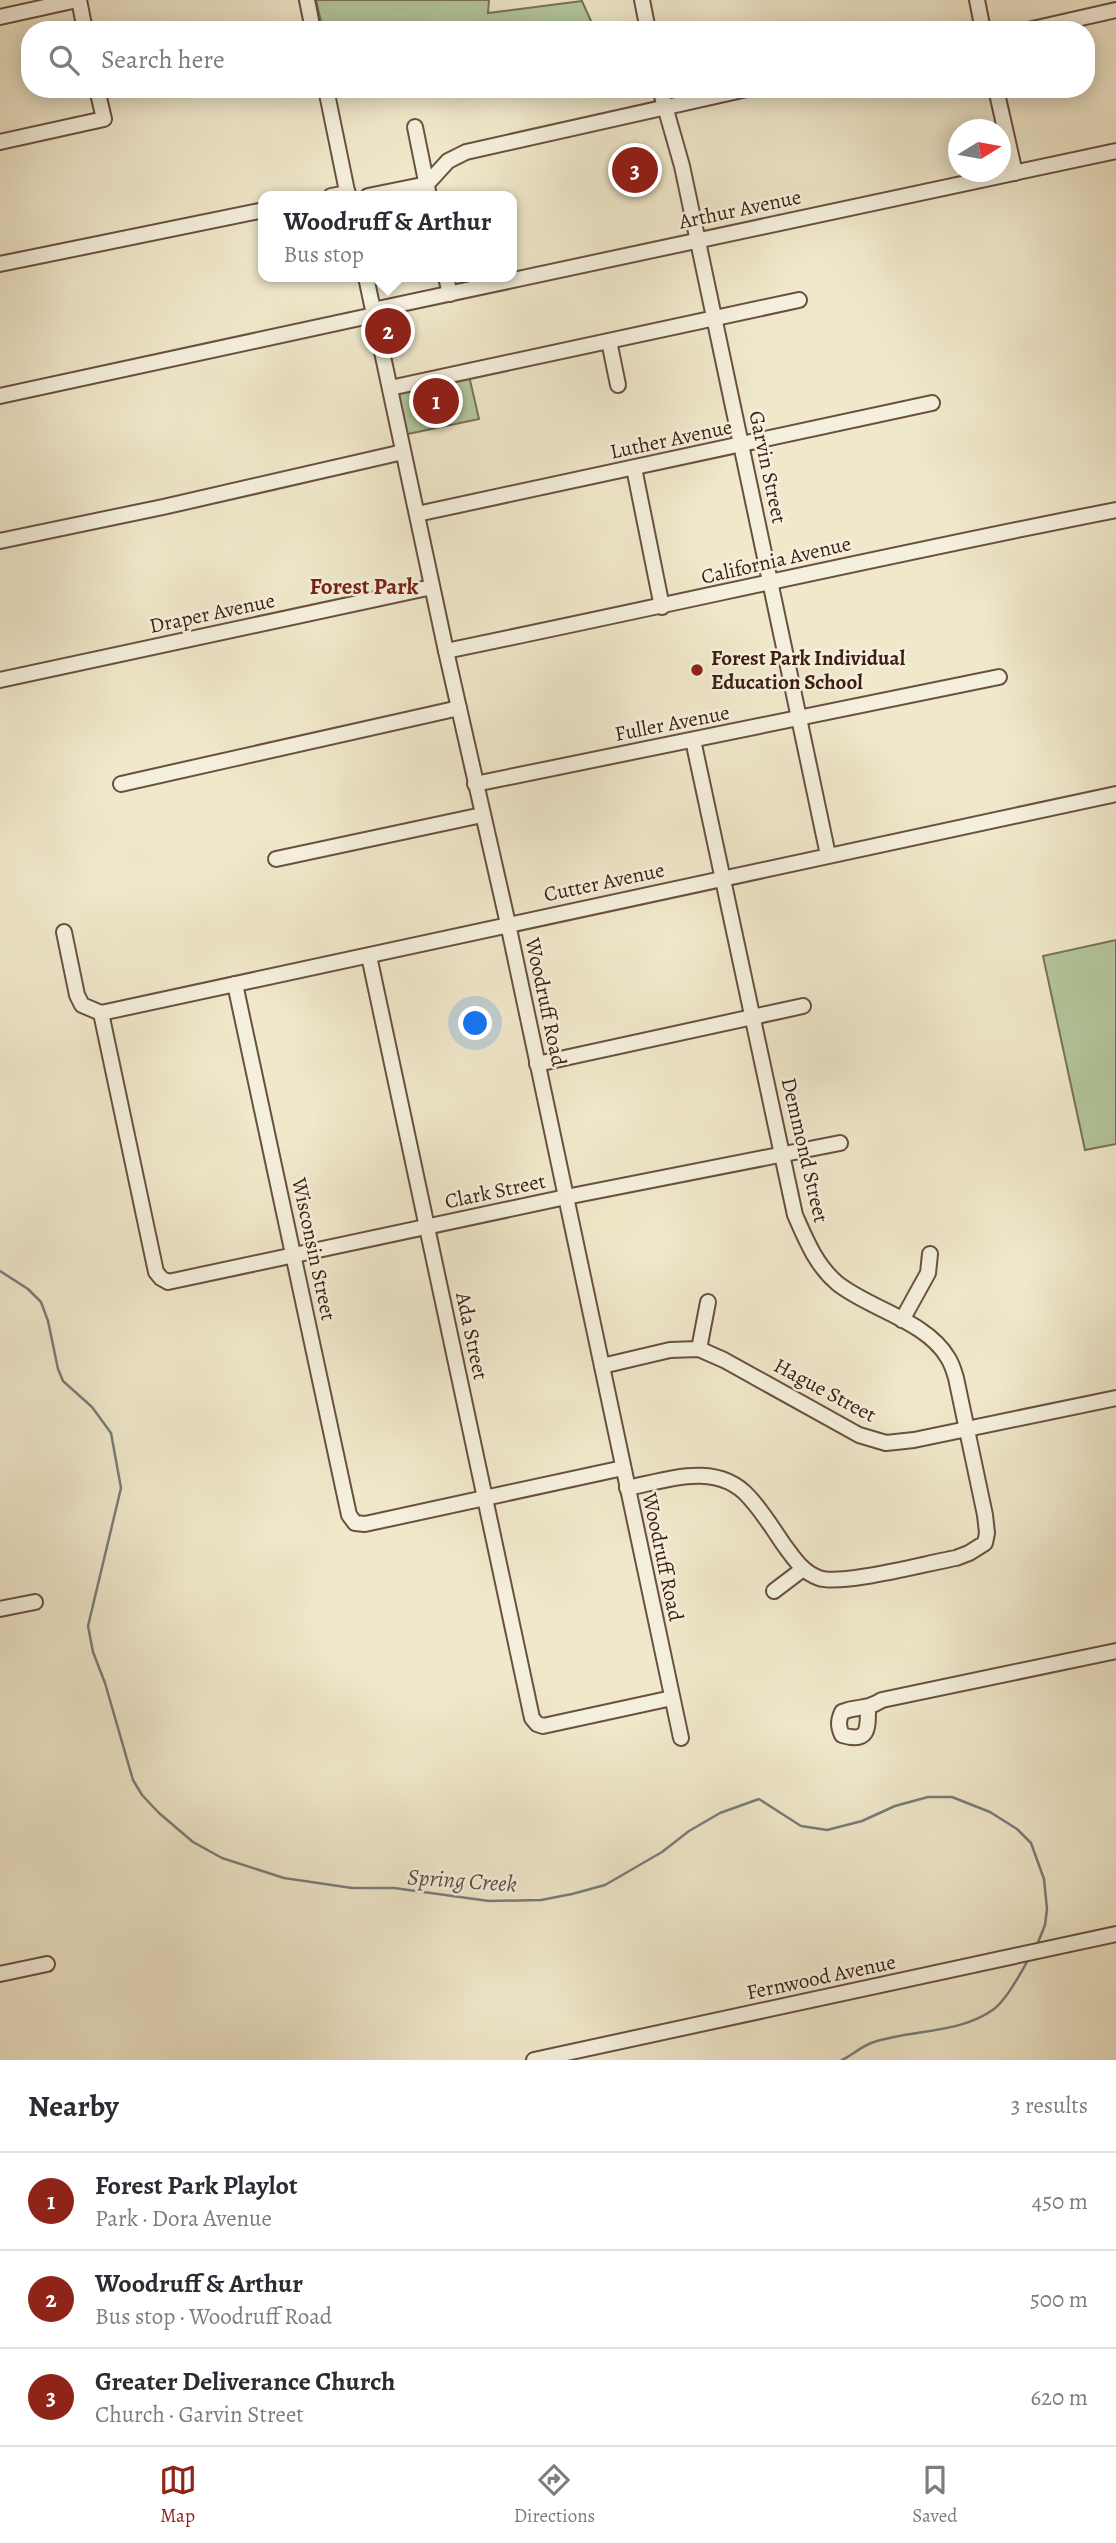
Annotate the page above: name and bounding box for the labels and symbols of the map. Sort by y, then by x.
north arrow [948,119,1011,182]
pin: 3 [612,144,658,196]
street label: Arthur Avenue [675,182,804,236]
pin: 2 [365,305,411,357]
pin: 1 [413,375,459,427]
street label: Garvin Street [742,408,794,526]
street label: Luther Avenue [607,412,735,466]
street label: California Avenue [698,529,854,591]
district label: Forest Park [310,571,419,602]
street label: Draper Avenue [147,586,277,640]
place label: Forest Park Individual Education School [711,644,906,696]
marker: Forest Park Individual Education School [689,662,705,678]
street label: Fuller Avenue [612,698,732,748]
street label: Cutter Avenue [541,856,667,908]
street label: Woodruff Road [519,934,573,1070]
your location [458,1006,492,1040]
street label: Demmond Street [775,1075,835,1225]
street label: Clark Street [442,1167,548,1215]
street label: Wisconsin Street [285,1174,343,1323]
street label: Ada Street [449,1289,495,1382]
street label: Hague Street [769,1351,881,1429]
street label: Woodruff Road [636,1489,690,1625]
water label: Spring Creek [406,1861,518,1900]
street label: Fernwood Avenue [744,1948,898,2006]

